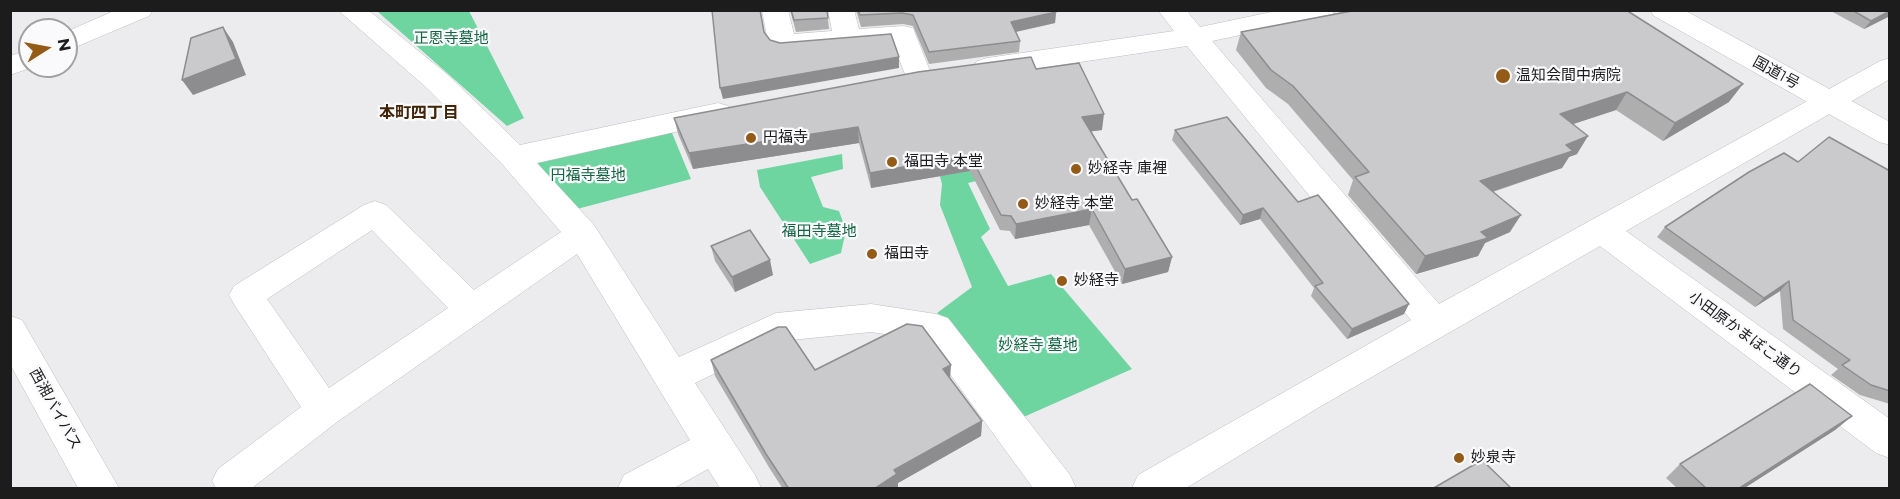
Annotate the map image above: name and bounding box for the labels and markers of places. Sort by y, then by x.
marker: 温知会間中病院 [1494,67,1512,85]
place label: 温知会間中病院 [1516,67,1621,85]
place label: 円福寺 [763,129,808,147]
marker: 円福寺 [744,131,758,145]
place label: 福田寺 本堂 [904,153,983,171]
marker: 福田寺 本堂 [885,155,899,169]
place label: 妙経寺 庫裡 [1088,160,1167,178]
marker: 妙経寺 庫裡 [1069,162,1083,176]
place label: 妙経寺 本堂 [1035,195,1114,213]
marker: 妙経寺 本堂 [1016,197,1030,211]
place label: 福田寺 [884,245,929,263]
marker: 福田寺 [865,247,879,261]
place label: 妙経寺 [1074,272,1119,290]
marker: 妙経寺 [1055,274,1069,288]
place label: 妙泉寺 [1471,449,1516,467]
marker: 妙泉寺 [1452,451,1466,465]

